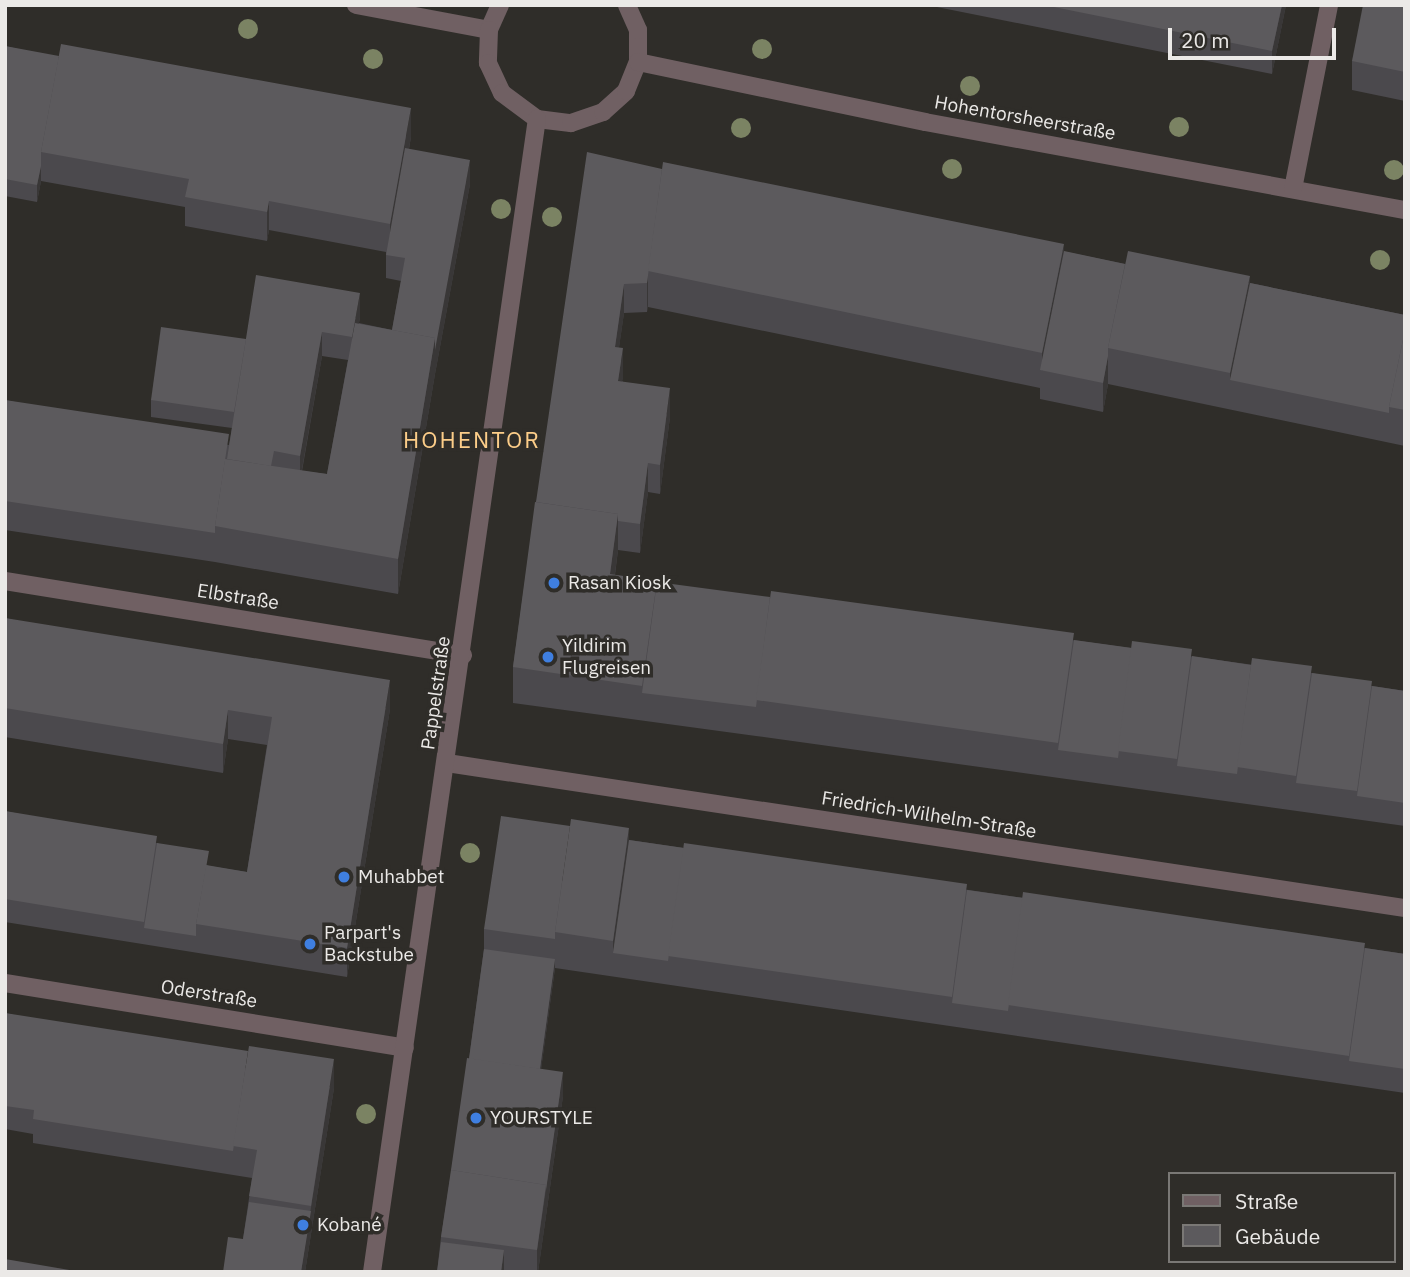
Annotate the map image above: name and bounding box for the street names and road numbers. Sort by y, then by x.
street label: Hohentorsheerstraße [933,91,1117,145]
street label: Elbstraße [195,579,281,615]
street label: Pappelstraße [417,635,455,751]
street label: Friedrich-Wilhelm-Straße [820,787,1038,843]
street label: Oderstraße [159,975,259,1013]

